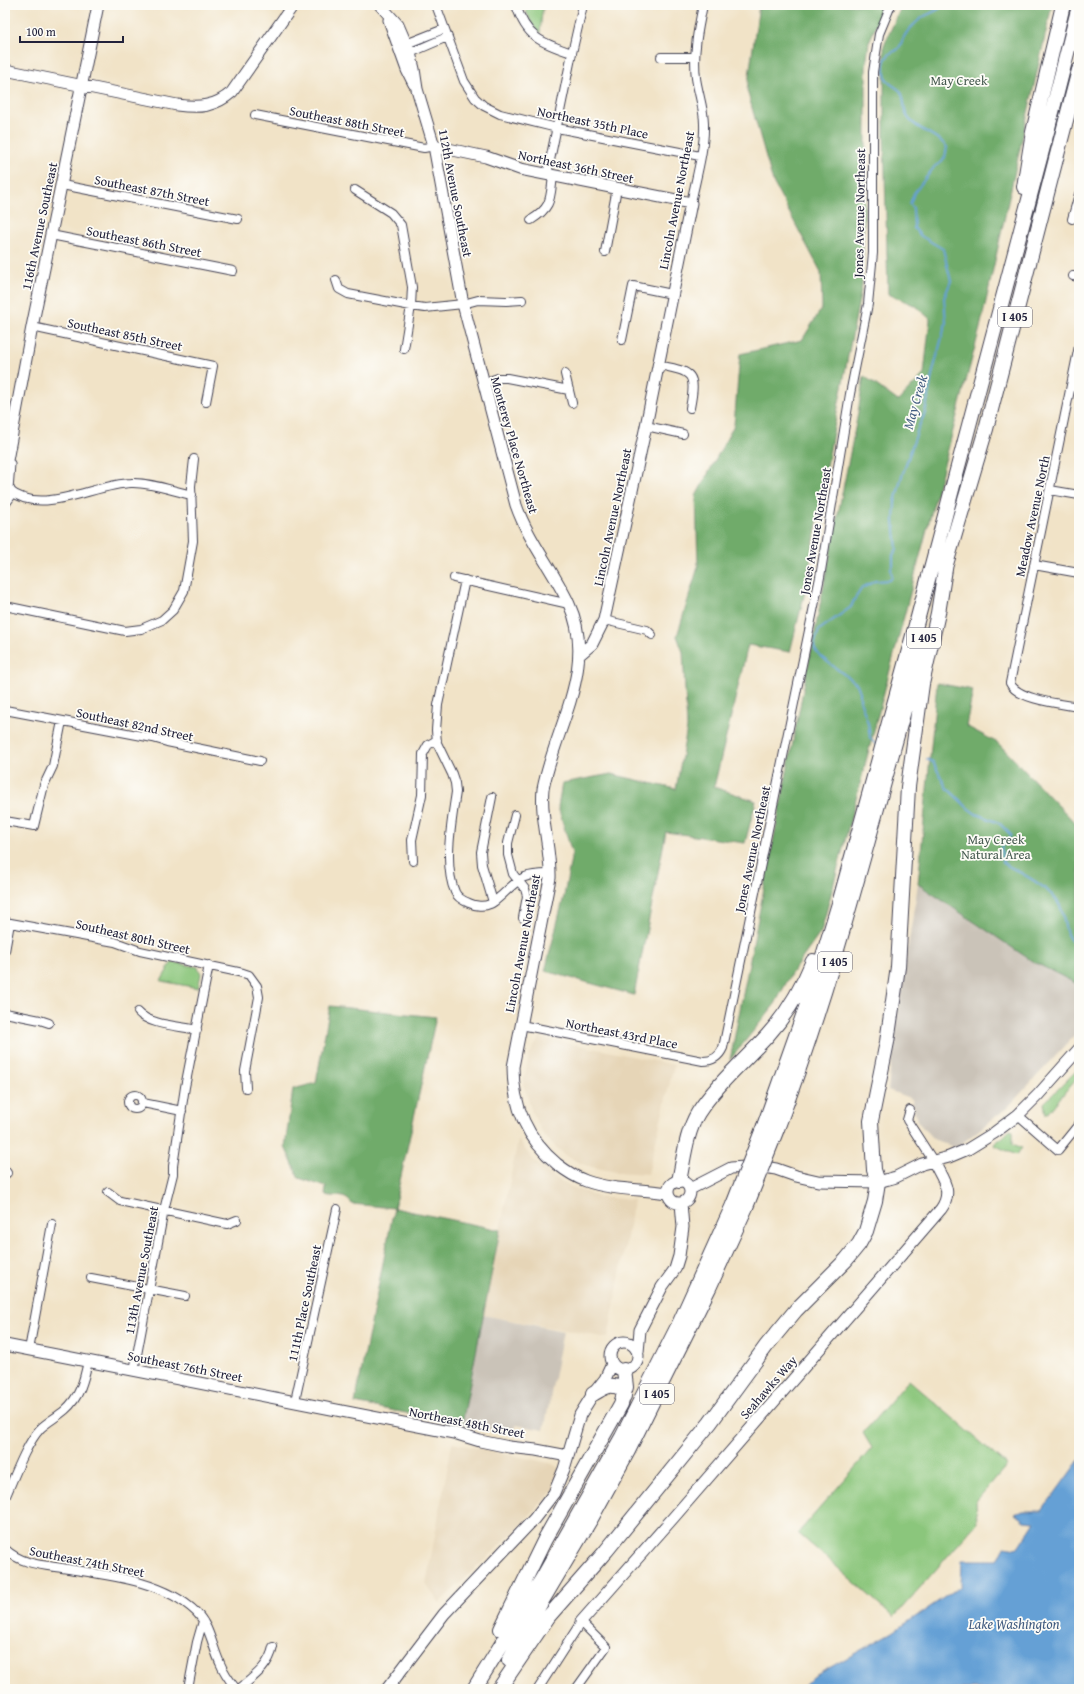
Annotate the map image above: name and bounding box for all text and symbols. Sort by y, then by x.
scale bar [20,18,123,44]
text: 100 m [26,23,56,40]
park label: May Creek [930,71,988,90]
street label: Southeast 88th Street [288,101,407,142]
street label: Northeast 35th Place [536,101,650,144]
street label: 112th Avenue Southeast [434,127,477,259]
street label: Lincoln Avenue Northeast [654,129,699,271]
street label: Northeast 36th Street [517,145,636,188]
street label: Jones Avenue Northeast [849,148,870,280]
street label: 116th Avenue Southeast [17,160,62,292]
street label: Southeast 87th Street [93,170,212,211]
street label: Southeast 86th Street [85,221,204,262]
road number: I 405 [998,307,1032,327]
street label: Southeast 85th Street [66,313,184,356]
water label: May Creek [898,372,932,432]
street label: Monterey Place Northeast [486,374,543,516]
street label: Lincoln Avenue Northeast [589,446,636,588]
street label: Meadow Avenue North [1010,453,1055,579]
street label: Jones Avenue Northeast [795,465,836,598]
road number: I 405 [907,628,941,648]
street label: Southeast 82nd Street [75,703,196,746]
street label: Jones Avenue Northeast [729,783,775,916]
park label: May Creek Natural Area [961,830,1032,864]
street label: Lincoln Avenue Northeast [500,872,545,1014]
street label: Southeast 80th Street [74,914,192,959]
road number: I 405 [818,952,852,972]
street label: Northeast 43rd Place [564,1013,679,1054]
street label: 113th Avenue Southeast [120,1204,163,1336]
street label: 111th Place Southeast [283,1243,326,1363]
street label: Southeast 76th Street [126,1346,245,1387]
street label: Seahawks Way [735,1351,802,1423]
road number: I 405 [640,1384,674,1404]
street label: Northeast 48th Street [407,1402,527,1443]
street label: Southeast 74th Street [28,1541,147,1582]
water label: Lake Washington [967,1614,1060,1634]

